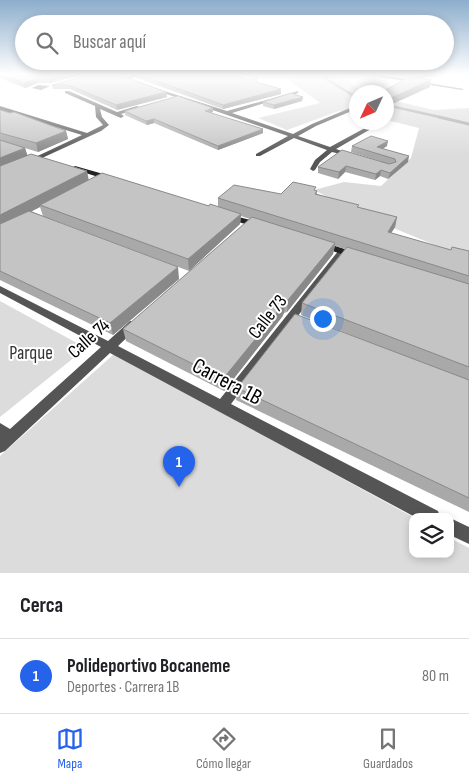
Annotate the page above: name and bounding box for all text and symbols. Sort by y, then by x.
search box [15,15,454,70]
icon: search [33,29,61,57]
text: Buscar aquí [73,31,146,54]
north arrow [349,85,394,130]
street label: Calle 73 [244,290,292,344]
your location [310,306,336,332]
street label: Calle 74 [63,314,115,364]
park label: Parque [9,342,53,365]
street label: Carrera 1B [187,352,267,412]
pin: 1 [163,446,195,487]
map controls [409,513,454,558]
button: layers [409,513,454,558]
text: Cerca [20,593,63,618]
text: Polideportivo Bocaneme [67,655,230,678]
text: 1 [33,667,39,686]
text: 80 m [422,667,449,686]
text: Deportes · Carrera 1B [67,678,179,697]
tab: Mapa [56,725,84,772]
tab: Cómo llegar [196,725,251,772]
tab: Guardados [363,725,413,772]

